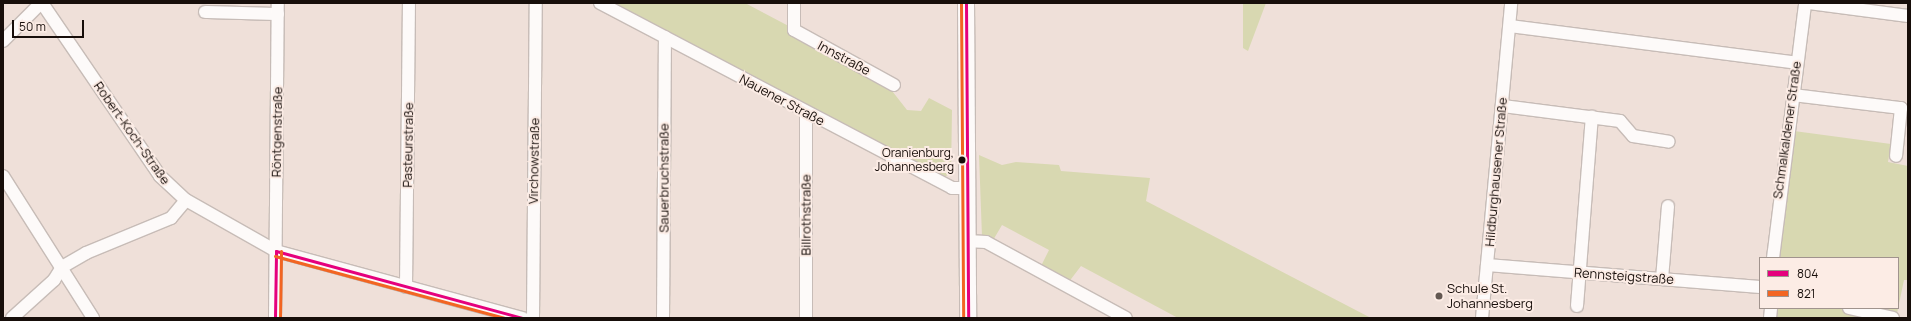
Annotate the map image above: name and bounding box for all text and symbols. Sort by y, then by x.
scale bar [14,12,86,38]
text: 50 m [19,18,46,35]
street label: Innstraße [815,38,873,78]
street label: Schmalkaldener Straße [1770,60,1804,200]
street label: Nauener Straße [737,71,827,129]
street label: Robert-Koch-Straße [91,79,173,187]
street label: Röntgenstraße [268,87,286,177]
street label: Hildburghausener Straße [1482,97,1510,247]
street label: Pasteurstraße [399,102,417,188]
street label: Virchowstraße [525,118,543,204]
street label: Sauerbruchstraße [656,123,672,233]
place label: Oranienburg, Johannesberg [875,146,954,174]
marker: Oranienburg, Johannesberg [957,155,967,165]
street label: Billrothstraße [798,174,814,256]
legend [1759,257,1899,309]
street label: Rennsteigstraße [1573,265,1675,287]
text: 804 [1797,265,1818,282]
place label: Schule St. Johannesberg [1447,281,1533,312]
text: 821 [1797,285,1816,302]
marker: Schule St. Johannesberg [1434,291,1444,301]

